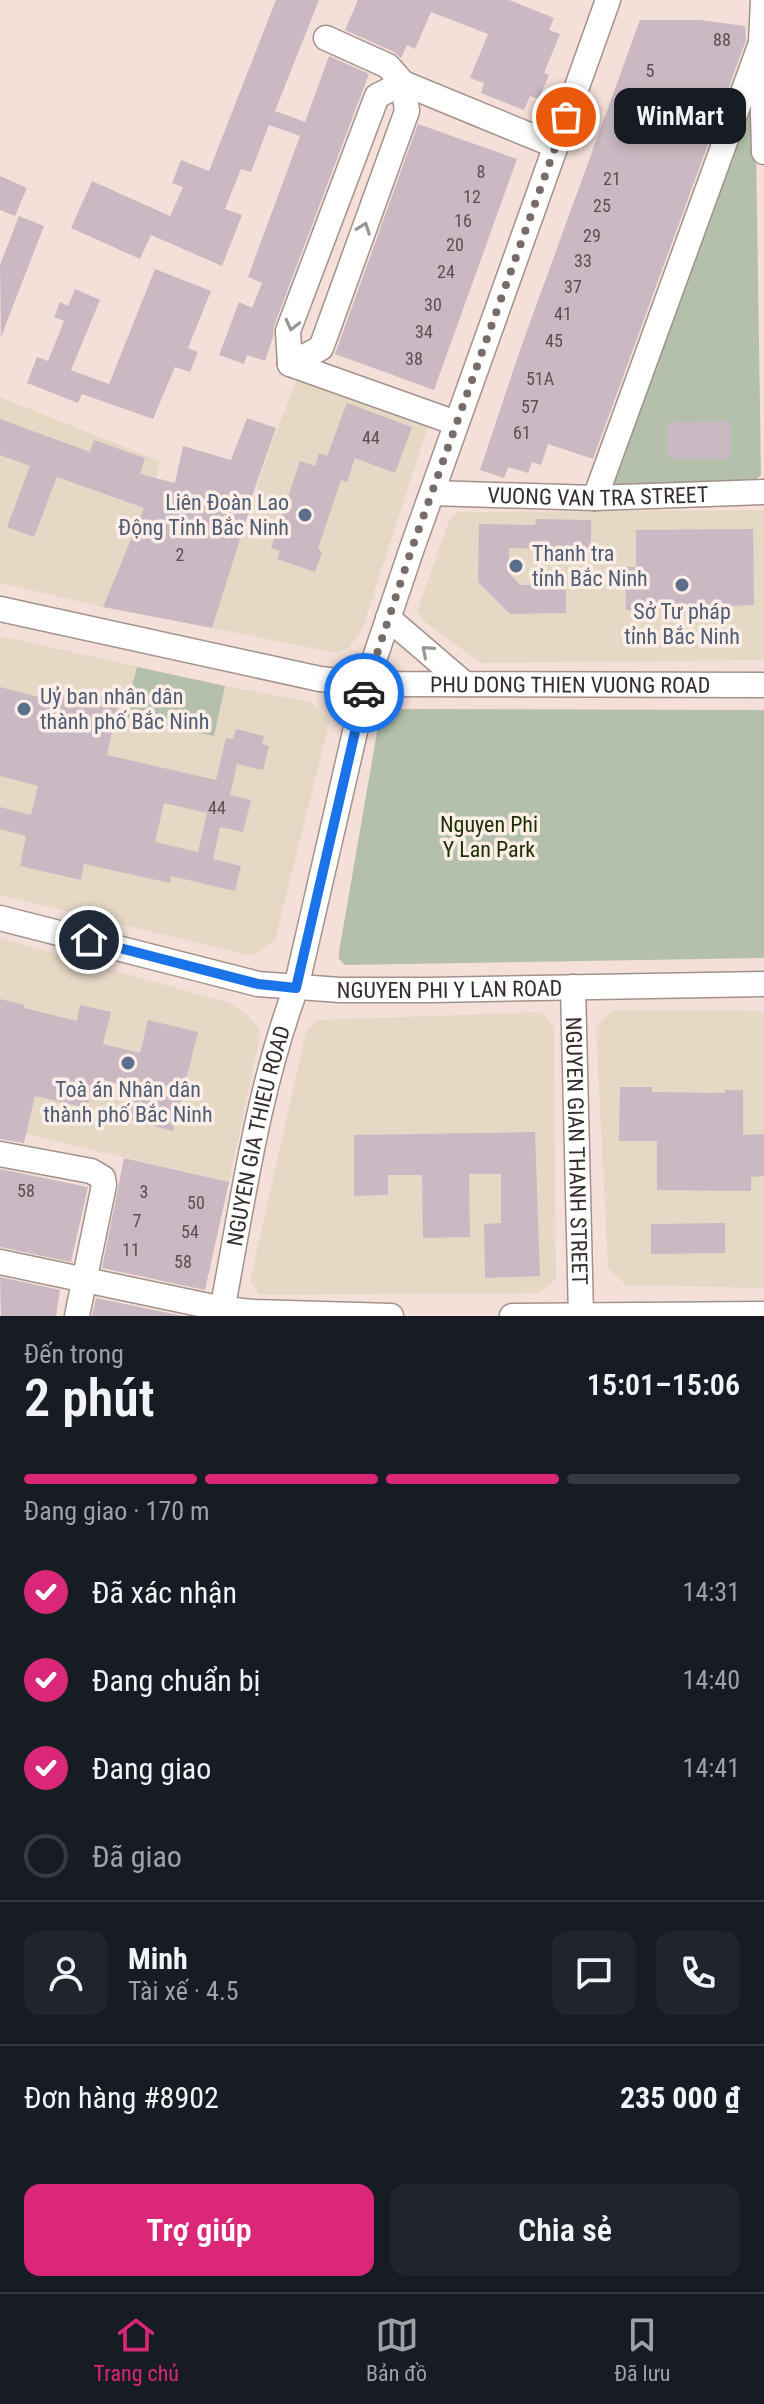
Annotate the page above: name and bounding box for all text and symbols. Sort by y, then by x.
house number: 88 [713,29,731,50]
house number: 5 [646,60,655,81]
pin [532,83,600,151]
callout: WinMart [614,89,746,145]
icon: bag [544,95,588,139]
text: WinMart [636,101,724,131]
house number: 8 [477,161,485,182]
house number: 21 [603,168,621,189]
house number: 12 [463,186,481,207]
house number: 25 [593,195,611,216]
house number: 16 [454,210,472,231]
one-way arrow [354,222,371,236]
house number: 29 [583,225,601,246]
house number: 20 [446,234,464,255]
house number: 33 [574,250,592,271]
house number: 24 [437,261,455,282]
house number: 37 [564,276,582,297]
house number: 30 [424,294,442,315]
house number: 41 [554,303,572,324]
one-way arrow [285,318,302,332]
house number: 34 [415,321,433,342]
house number: 45 [545,330,563,351]
house number: 38 [405,348,423,369]
house number: 51A [526,368,555,389]
house number: 57 [521,396,539,417]
house number: 61 [513,422,531,443]
house number: 44 [362,427,380,448]
street label: VUONG VAN TRA STREET [487,482,709,511]
place label: Liên Đoàn Lao Động Tỉnh Bắc Ninh [118,490,289,540]
marker: Liên Đoàn Lao Động Tỉnh Bắc Ninh [296,506,314,524]
place label: Thanh tra tỉnh Bắc Ninh [532,541,648,591]
house number: 2 [176,544,185,565]
marker: Thanh tra tỉnh Bắc Ninh [507,557,525,575]
marker: Sở Tư pháp tỉnh Bắc Ninh [673,576,691,594]
place label: Sở Tư pháp tỉnh Bắc Ninh [624,599,740,649]
one-way arrow [421,646,436,661]
courier [324,653,404,733]
icon: car [342,671,386,715]
street label: PHU DONG THIEN VUONG ROAD [430,672,710,698]
place label: Uỷ ban nhân dân thành phố Bắc Ninh [40,684,209,734]
marker: Uỷ ban nhân dân thành phố Bắc Ninh [15,700,33,718]
house number: 44 [208,797,226,818]
park label: Nguyen Phi Y Lan Park [440,812,538,862]
pin [55,906,123,974]
icon: home [67,918,111,962]
street label: NGUYEN PHI Y LAN ROAD [337,976,562,1003]
street label: NGUYEN GIAN THANH STREET [561,1017,592,1285]
street label: NGUYEN GIA THIEU ROAD [222,1023,295,1248]
marker: Toà án Nhân dân thành phố Bắc Ninh [119,1054,137,1072]
place label: Toà án Nhân dân thành phố Bắc Ninh [43,1077,213,1127]
house number: 58 [17,1180,35,1201]
house number: 3 [140,1181,148,1202]
house number: 50 [187,1192,205,1213]
house number: 7 [133,1210,142,1231]
house number: 54 [181,1221,199,1242]
house number: 11 [122,1239,140,1260]
house number: 58 [174,1251,192,1272]
text: Đến trong [24,1339,124,1369]
text: 15:01–15:06 [587,1367,740,1402]
text: 2 phút [24,1368,155,1429]
text: Đang giao · 170 m [24,1496,210,1526]
icon: check [24,1570,68,1614]
text: Đã xác nhận [92,1575,237,1610]
text: 14:31 [683,1577,740,1607]
icon: check [24,1658,68,1702]
text: Đang chuẩn bị [92,1663,260,1698]
text: 14:40 [683,1665,740,1695]
icon: check [24,1746,68,1790]
text: Đang giao [92,1751,211,1786]
text: 14:41 [683,1753,740,1783]
text: Đã giao [92,1839,182,1874]
button: person [24,1931,108,2015]
button: chat [552,1931,636,2015]
button: phone [656,1931,740,2015]
text: Minh [128,1941,188,1976]
text: Tài xế · 4.5 [128,1976,239,2006]
text: Đơn hàng #8902 [24,2080,219,2115]
text: 235 000 ₫ [620,2080,740,2115]
button: Trợ giúp [24,2184,374,2276]
button: Chia sẻ [390,2184,740,2276]
tab: Trang chủ [94,2313,179,2386]
tab: Bản đồ [366,2313,427,2386]
tab: Đã lưu [614,2313,670,2386]

